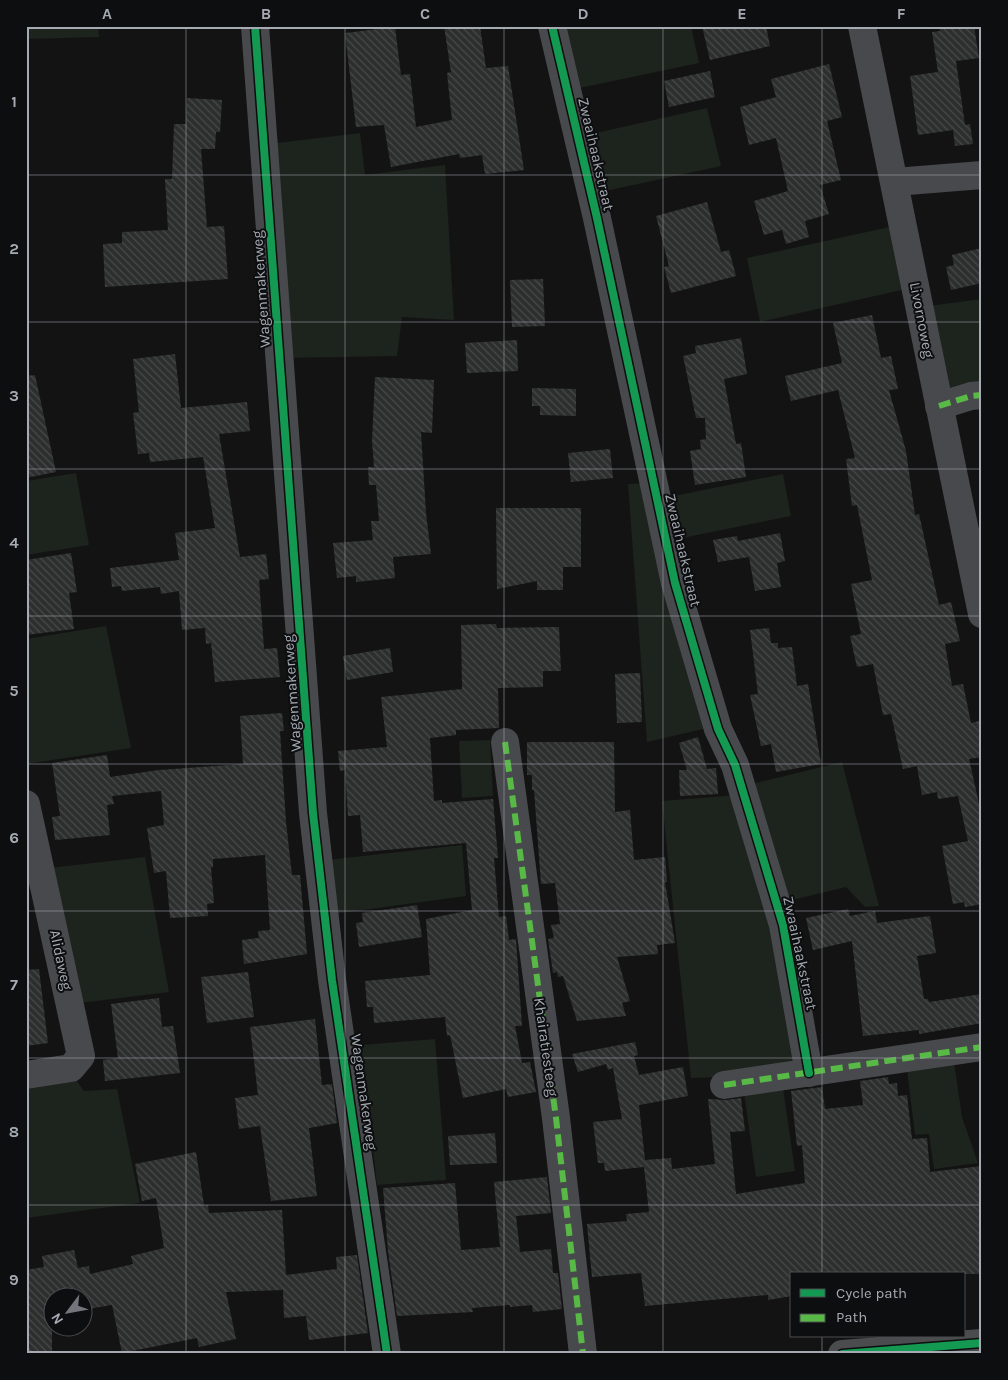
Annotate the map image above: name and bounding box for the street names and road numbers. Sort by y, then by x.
street label: Zwaaihaakstraat [574,96,618,213]
street label: Wagenmakerweg [248,229,274,348]
street label: Livornoweg [906,281,938,360]
street label: Zwaaihaakstraat [661,492,705,609]
street label: Wagenmakerweg [279,633,305,752]
street label: Zwaaihaakstraat [779,894,821,1012]
street label: Alidaweg [46,928,76,992]
street label: Khairatiesteeg [530,996,562,1098]
street label: Wagenmakerweg [347,1033,381,1152]

